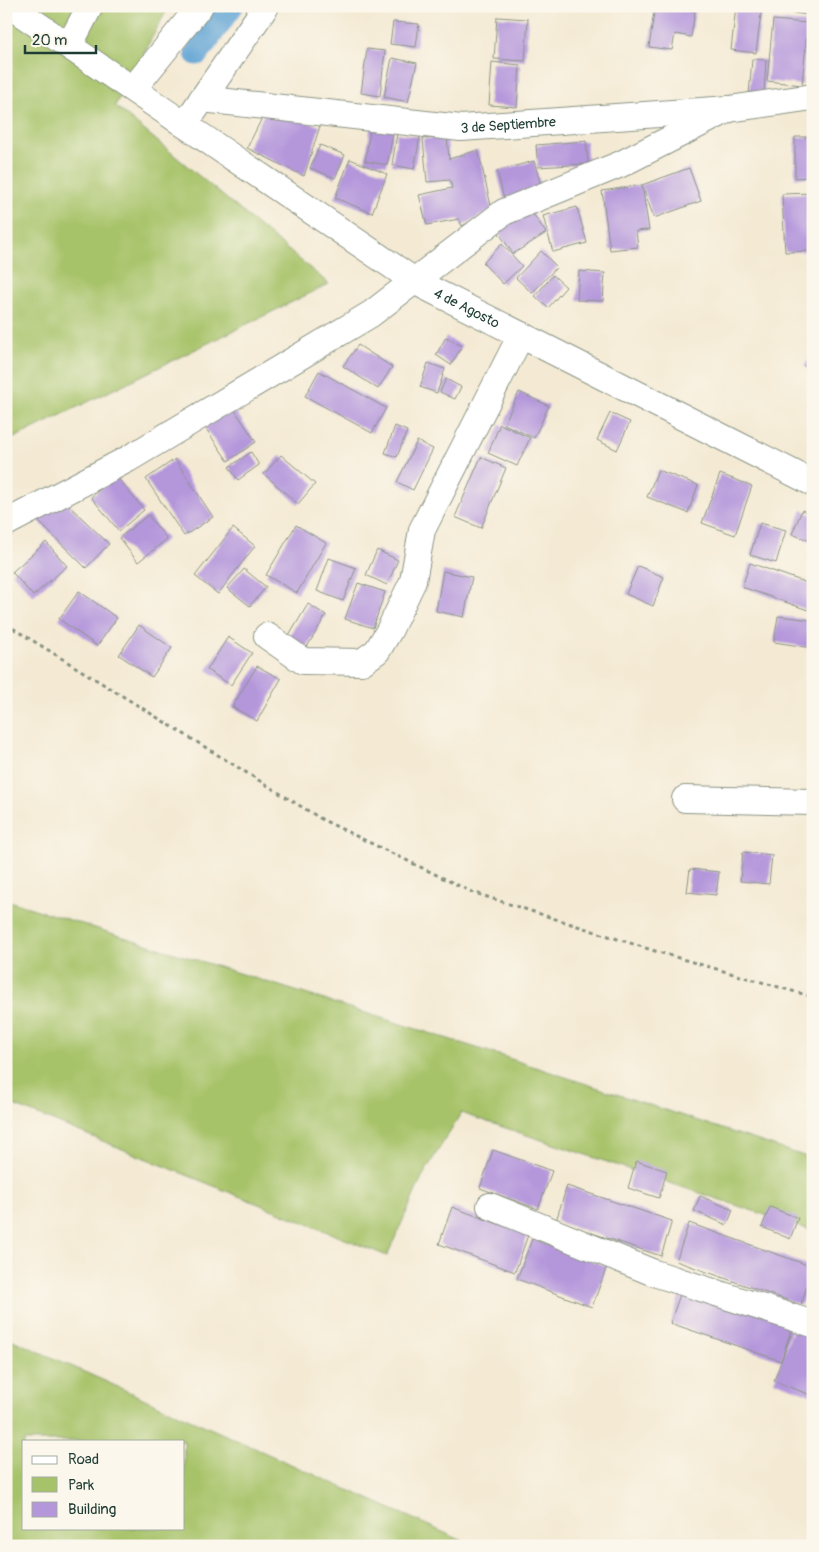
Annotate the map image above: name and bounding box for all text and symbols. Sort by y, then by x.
scale bar [25,22,96,54]
text: 20 m [32,31,67,50]
street label: 3 de Septiembre [460,113,557,136]
street label: 4 de Agosto [431,284,503,332]
legend [22,1440,185,1530]
text: Road [68,1450,99,1469]
text: Park [68,1476,95,1495]
text: Building [68,1500,116,1519]

